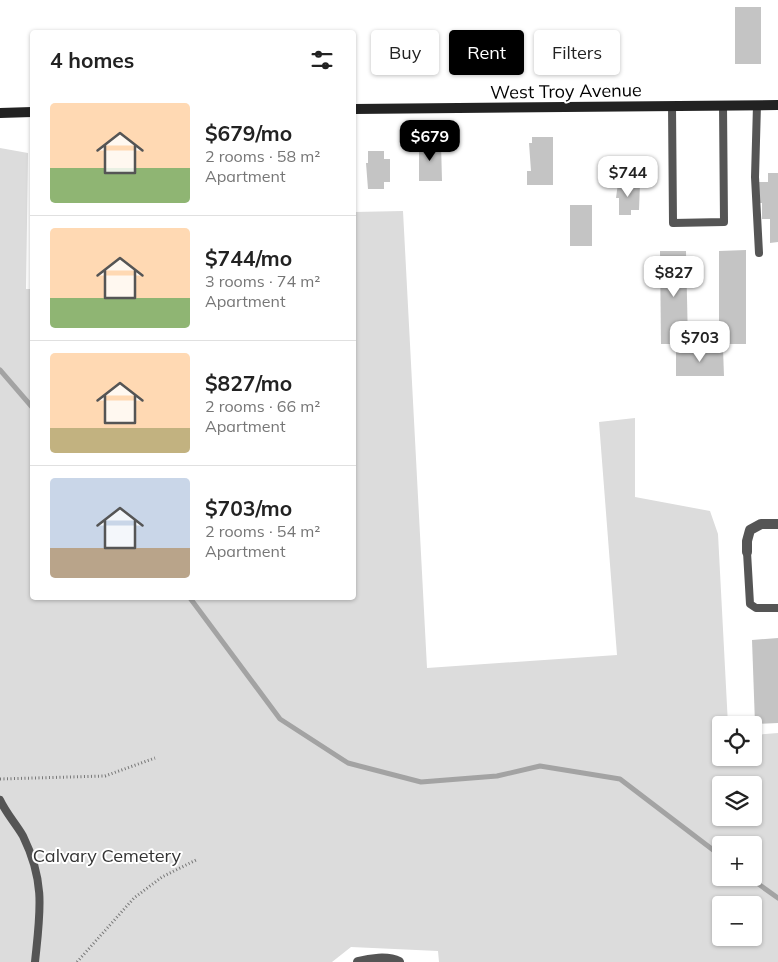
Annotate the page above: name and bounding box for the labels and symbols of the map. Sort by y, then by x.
street label: West Troy Avenue [490,78,642,104]
pin: $679 [400,120,460,162]
pin: $744 [598,156,658,198]
pin: $827 [644,256,704,298]
pin: $703 [670,320,730,363]
park label: Calvary Cemetery [33,844,182,867]

